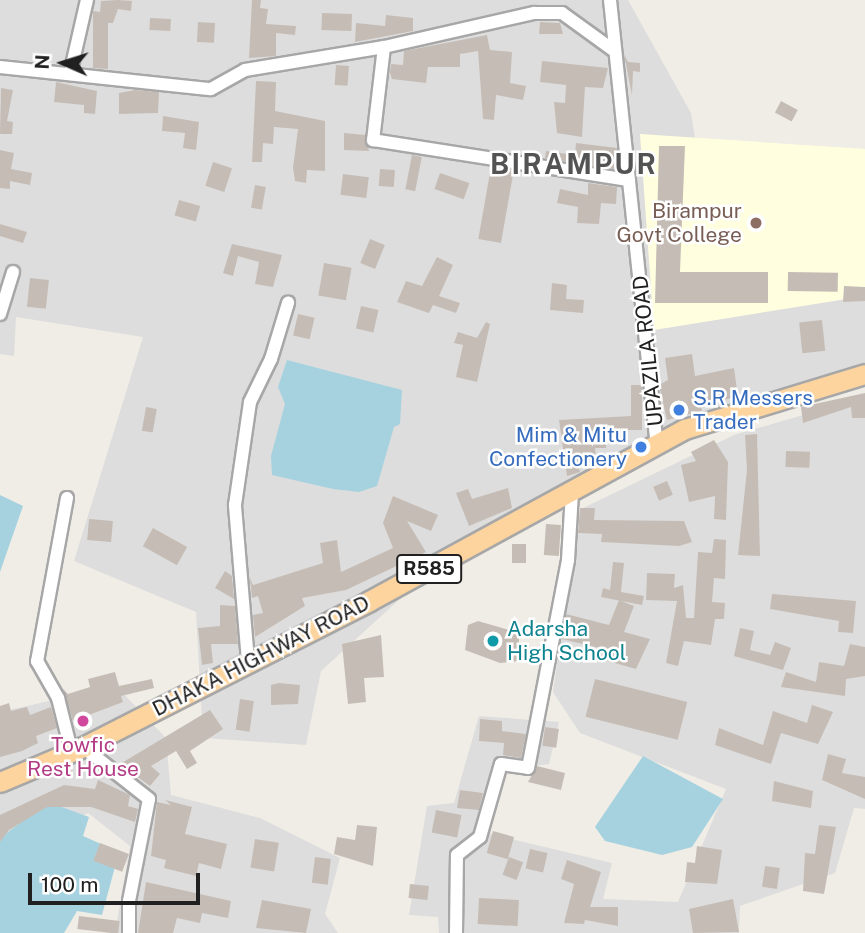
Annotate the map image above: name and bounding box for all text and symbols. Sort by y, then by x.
north arrow [28,28,98,98]
text: N [31,54,53,70]
district label: BIRAMPUR [491,147,657,181]
place label: Birampur Govt College [616,198,742,248]
marker: Birampur Govt College [748,215,764,231]
street label: UPAZILA ROAD [628,274,668,428]
place label: S.R Messers Trader [693,385,813,435]
marker: S.R Messers Trader [671,402,687,418]
place label: Mim & Mitu Confectionery [489,422,627,472]
marker: Mim & Mitu Confectionery [633,439,649,455]
road number: R585 [396,554,462,584]
street label: DHAKA HIGHWAY ROAD [148,590,374,722]
place label: Adarsha High School [507,616,626,666]
marker: Adarsha High School [485,633,501,649]
marker: Towfic Rest House [75,713,91,729]
place label: Towfic Rest House [27,732,139,782]
scale bar [32,860,203,904]
text: 100 m [41,872,98,897]

